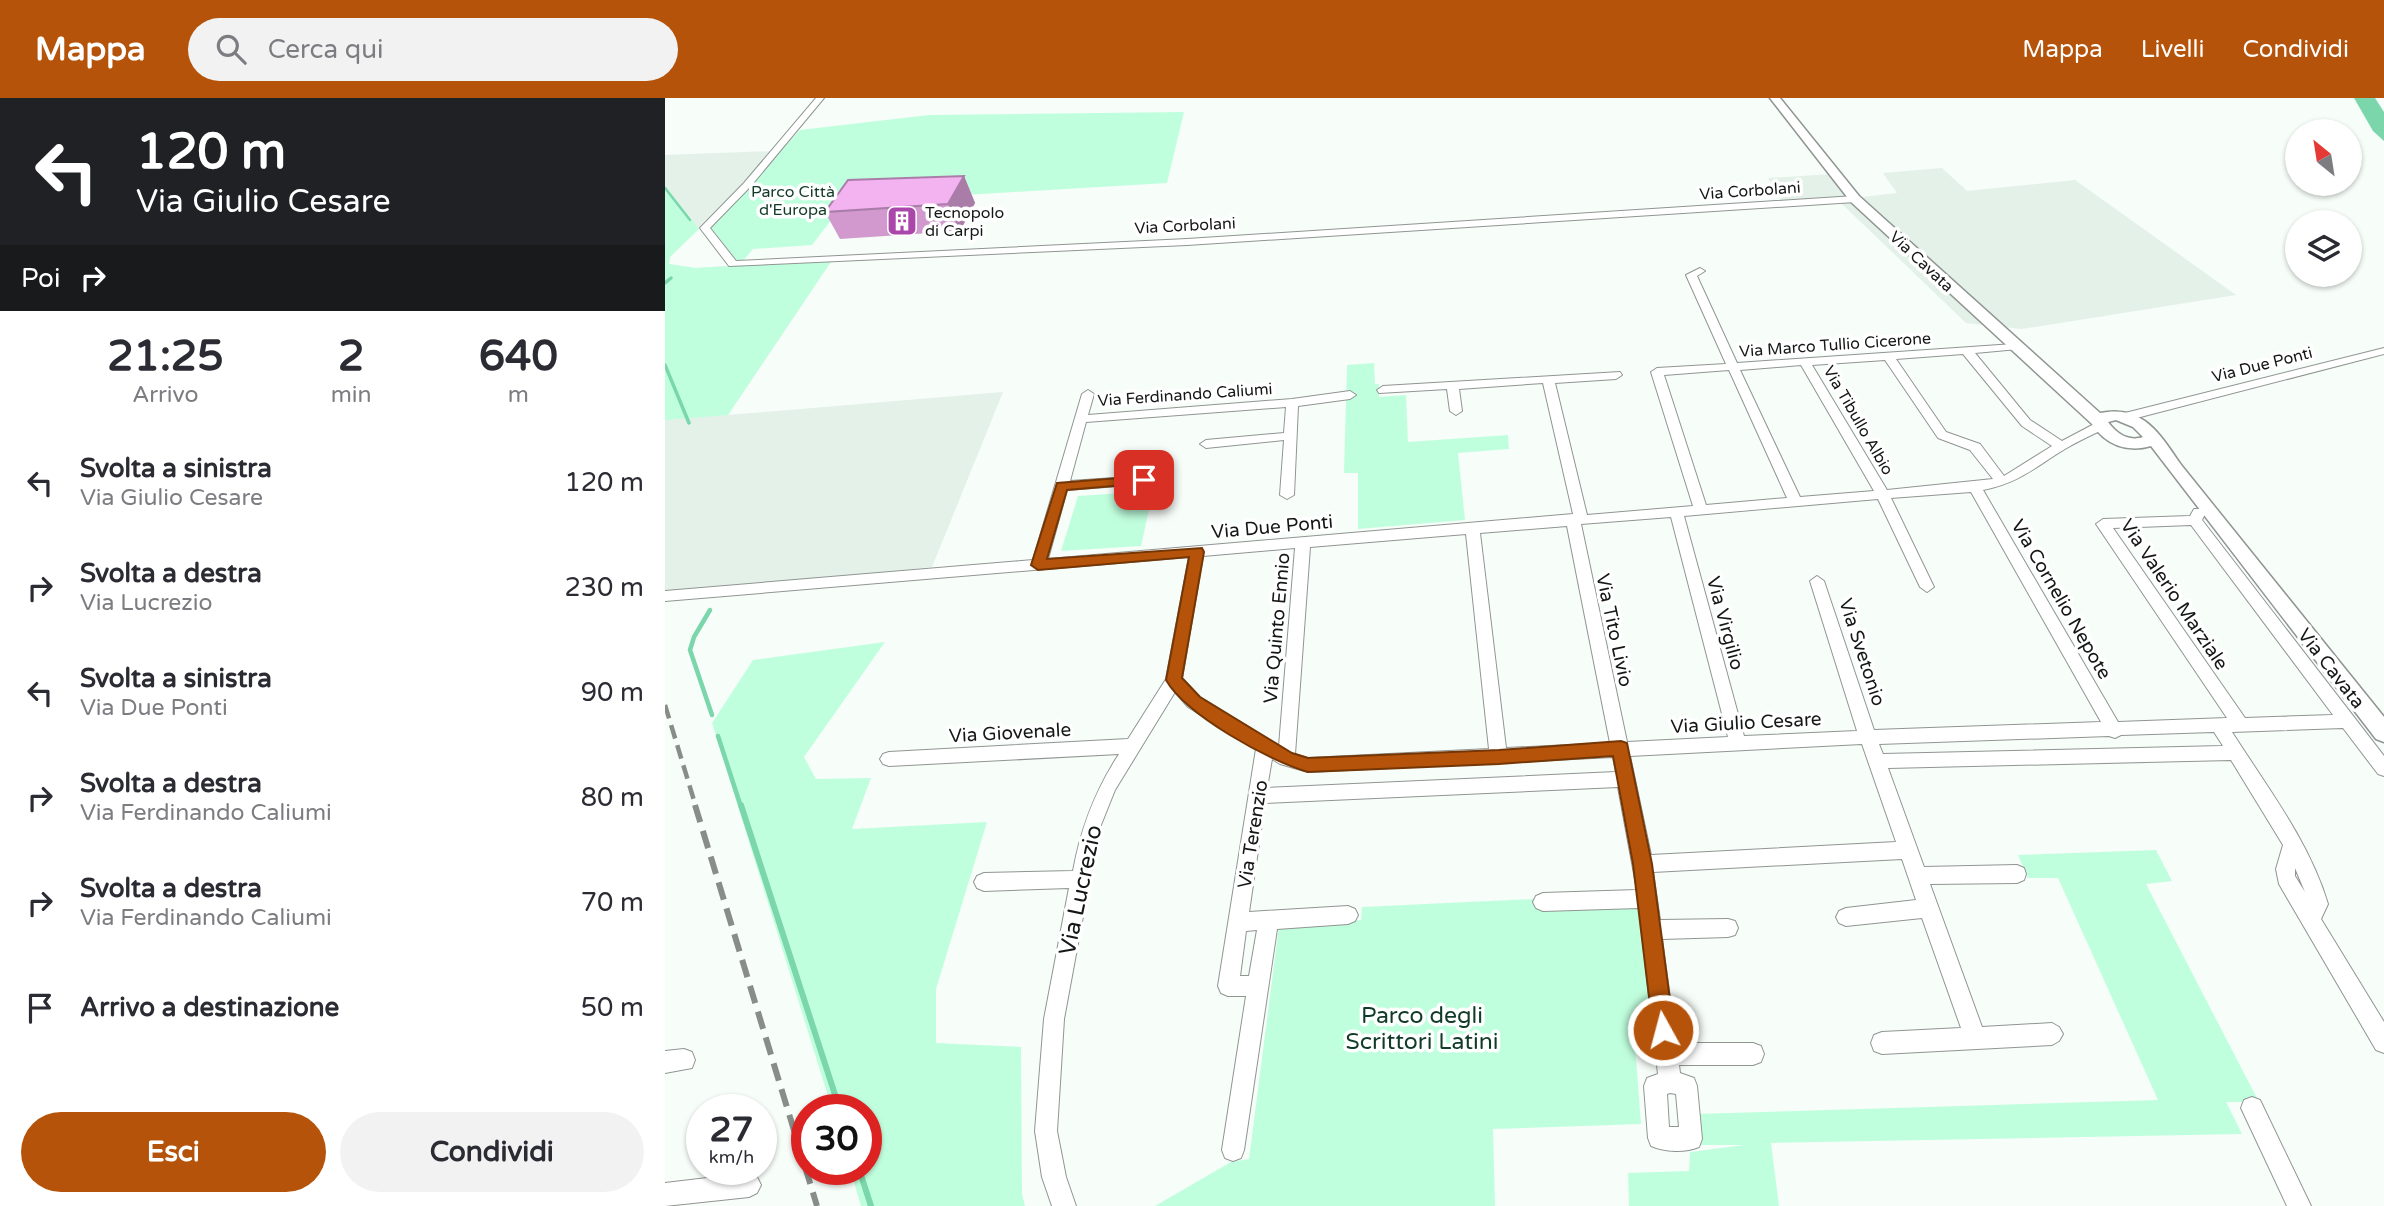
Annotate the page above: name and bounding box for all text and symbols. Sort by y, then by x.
search box [188,18,678,81]
text: Mappa [35,30,146,69]
icon: search [212,30,250,68]
text: Cerca qui [268,34,384,65]
text: Mappa [2022,35,2103,64]
text: Livelli [2141,35,2205,64]
text: Condividi [2243,35,2349,64]
north arrow [2285,119,2363,196]
map controls [2285,119,2362,287]
text: 120 m [136,123,286,182]
icon: left [21,126,112,217]
street label: Via Corbolani [1699,177,1801,205]
park label: Parco Città d'Europa [751,182,835,220]
text: Via Giulio Cesare [136,183,391,221]
place label: Tecnopolo di Carpi [925,203,1004,241]
building icon: Tecnopolo di Carpi [885,204,919,238]
button: layers [2285,210,2362,287]
street label: Via Corbolani [1134,213,1236,239]
street label: Via Cavata [1885,227,1958,296]
icon: right [74,259,112,297]
text: Poi [21,263,60,294]
street label: Via Marco Tullio Cicerone [1739,328,1932,362]
text: 21:25 [107,331,224,382]
text: 2 [338,331,364,382]
text: 640 [479,331,558,382]
street label: Via Due Ponti [2210,343,2315,387]
street label: Via Tibullo Albio [1819,362,1898,479]
street label: Via Ferdinando Caliumi [1097,379,1273,411]
text: Arrivo [132,381,199,409]
text: min [331,381,372,409]
text: m [508,381,529,409]
pin [1114,450,1174,510]
text: Svolta a sinistra [80,453,272,484]
icon: arrive [1125,461,1163,499]
icon: left [21,464,59,502]
text: 120 m [564,467,644,498]
text: Via Giulio Cesare [80,484,263,512]
street label: Via Due Ponti [1210,511,1334,543]
street label: Via Valerio Marziale [2116,515,2233,674]
street label: Via Cornelio Nepote [2006,516,2116,683]
street label: Via Quinto Ennio [1259,552,1295,704]
text: Svolta a destra [80,558,262,589]
icon: right [21,569,59,607]
text: 230 m [564,572,644,603]
street label: Via Tito Livio [1591,572,1637,689]
street label: Via Virgilio [1702,574,1748,672]
text: Via Lucrezio [80,589,213,617]
street label: Via Svetonio [1834,596,1890,709]
street label: Via Cavata [2293,624,2369,713]
text: Svolta a sinistra [80,663,272,694]
icon: left [21,674,59,712]
text: 90 m [581,677,644,708]
text: Via Due Ponti [80,694,228,722]
street label: Via Giulio Cesare [1670,708,1822,738]
street label: Via Giovenale [948,719,1072,747]
text: Svolta a destra [80,768,262,799]
street label: Via Terenzio [1234,778,1272,890]
icon: right [21,779,59,817]
text: 80 m [581,782,644,813]
text: Via Ferdinando Caliumi [80,799,332,827]
street label: Via Lucrezio [1054,822,1108,958]
text: Svolta a destra [80,873,262,904]
icon: right [21,884,59,922]
text: 70 m [581,887,644,918]
text: Via Ferdinando Caliumi [80,904,332,932]
icon: arrive [21,989,59,1027]
text: Arrivo a destinazione [80,992,339,1023]
text: 50 m [581,992,644,1023]
position arrow [1626,993,1700,1067]
park label: Parco degli Scrittori Latini [1345,1002,1499,1056]
speed limit sign: 30 [791,1094,882,1185]
text: 27 [710,1109,753,1151]
button: Esci [21,1112,326,1192]
button: Condividi [340,1112,644,1192]
text: km/h [709,1146,754,1168]

